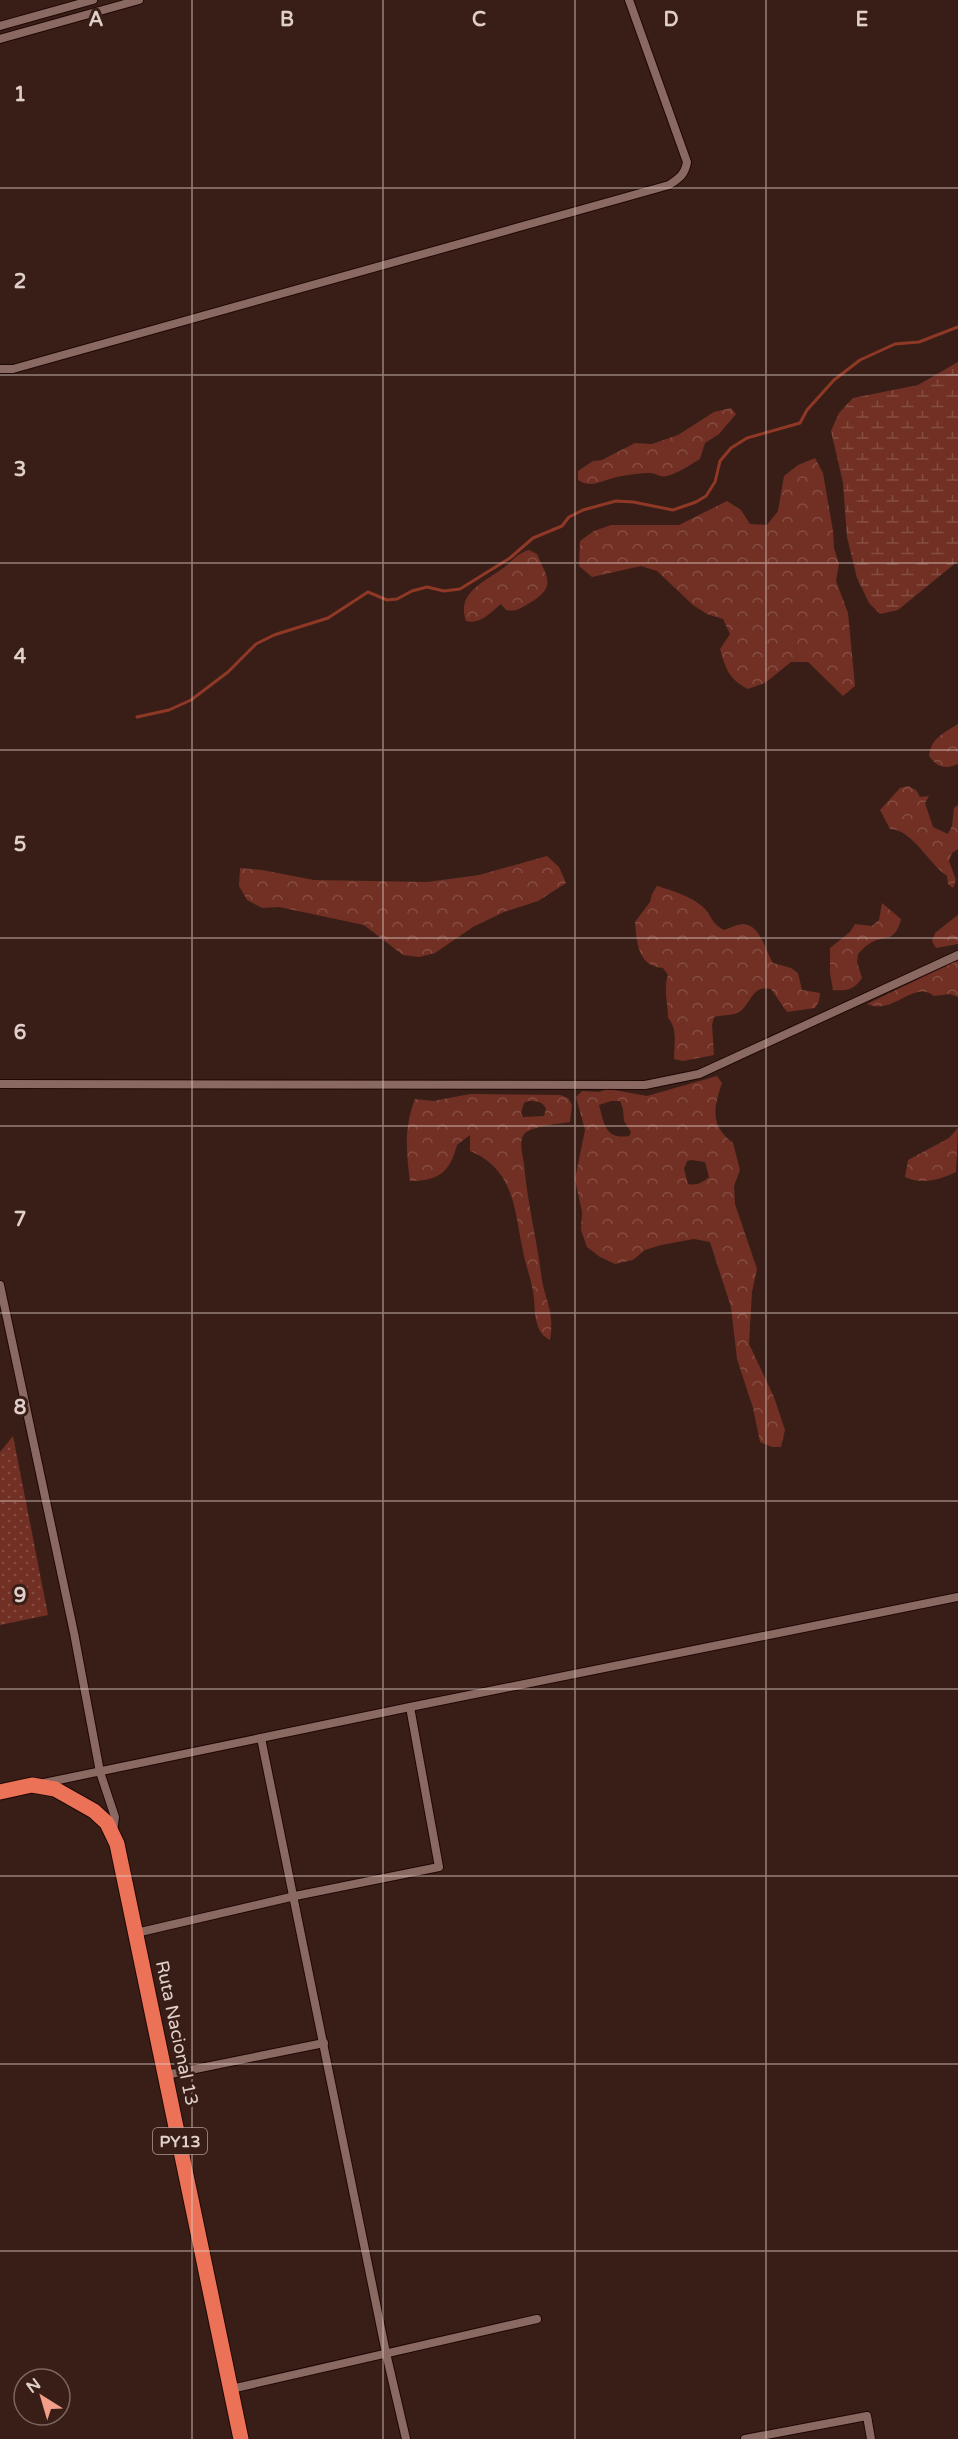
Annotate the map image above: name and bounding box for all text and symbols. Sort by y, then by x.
text: A [89,8,104,32]
text: B [280,8,294,32]
text: C [472,8,486,32]
text: D [663,8,679,32]
text: E [856,8,869,32]
text: 1 [14,83,26,107]
text: 2 [14,270,26,294]
text: 3 [14,458,26,482]
text: 4 [14,645,27,669]
text: 5 [14,833,26,857]
text: 6 [14,1021,26,1045]
text: 7 [14,1208,26,1232]
text: 8 [14,1396,26,1420]
text: 9 [14,1584,26,1608]
street label: Ruta Nacional 13 [151,1958,203,2108]
road number: PY13 [153,2128,207,2154]
north arrow [12,2367,72,2427]
text: N [22,2374,45,2398]

